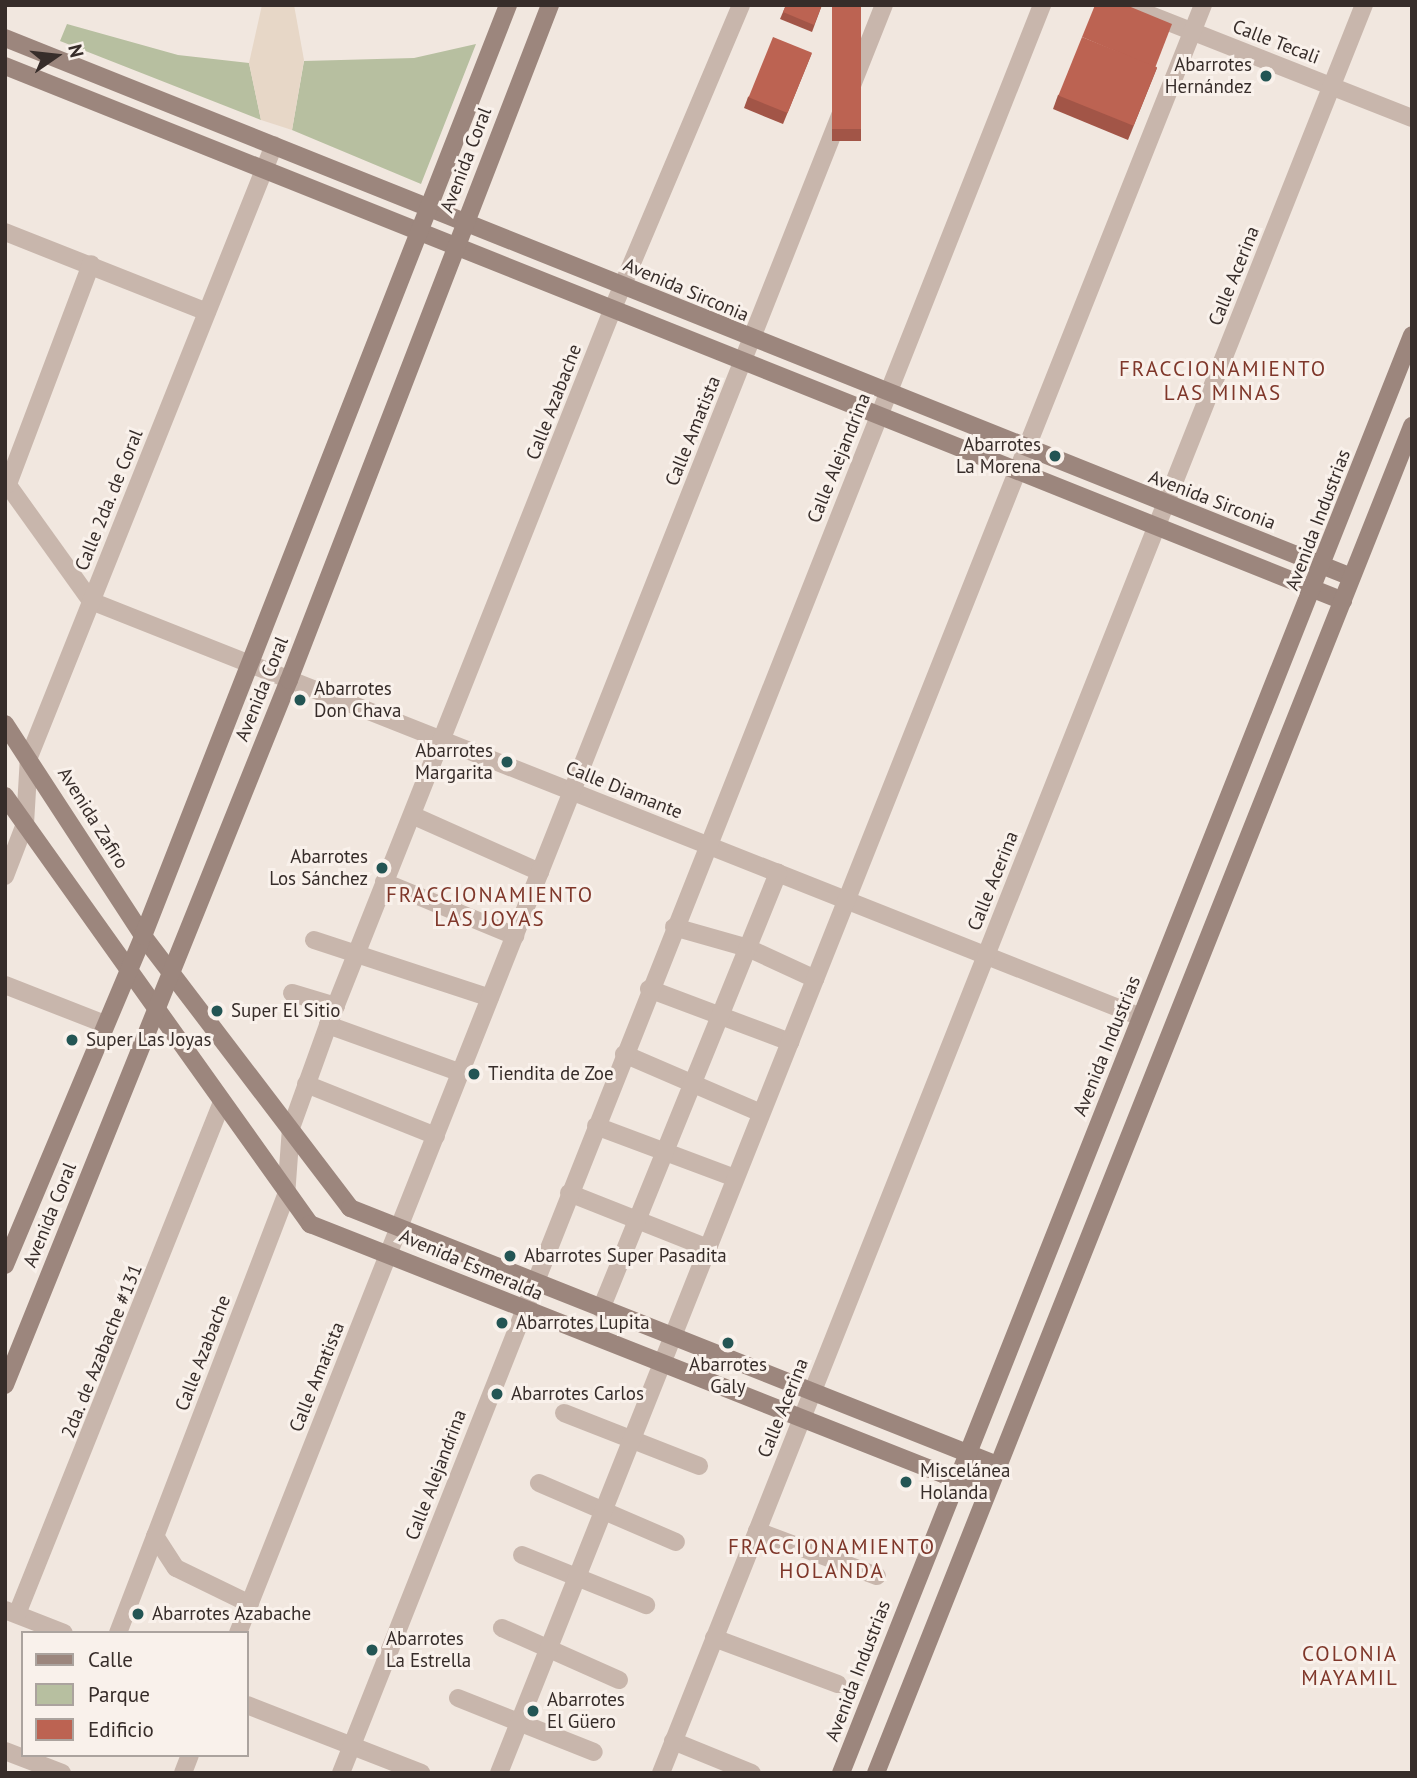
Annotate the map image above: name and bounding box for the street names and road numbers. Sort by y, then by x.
street label: Calle Tecali [1229,15,1323,69]
street label: Avenida Coral [435,104,497,216]
street label: Calle Acerina [1204,223,1264,329]
street label: Avenida Sirconia [620,253,752,327]
street label: Calle Azabache [521,341,587,463]
street label: Calle Amatista [660,372,726,490]
street label: Calle Alejandrina [802,389,876,527]
street label: Calle 2da. de Coral [70,425,148,575]
street label: Avenida Industrias [1281,446,1355,594]
street label: Avenida Sirconia [1145,465,1279,535]
street label: Avenida Coral [231,633,293,745]
street label: Calle Diamante [562,756,686,824]
street label: Avenida Zafiro [53,763,133,873]
street label: Calle Acerina [963,828,1023,934]
street label: Avenida Industrias [1069,973,1145,1119]
street label: Avenida Coral [19,1159,81,1271]
street label: Avenida Esmeralda [396,1224,546,1306]
street label: 2da. de Azabache #131 [56,1260,148,1442]
street label: Calle Azabache [170,1292,236,1414]
street label: Calle Amatista [284,1318,350,1436]
street label: Calle Acerina [753,1355,813,1461]
street label: Calle Alejandrina [401,1406,471,1544]
street label: Avenida Industrias [821,1597,895,1745]

